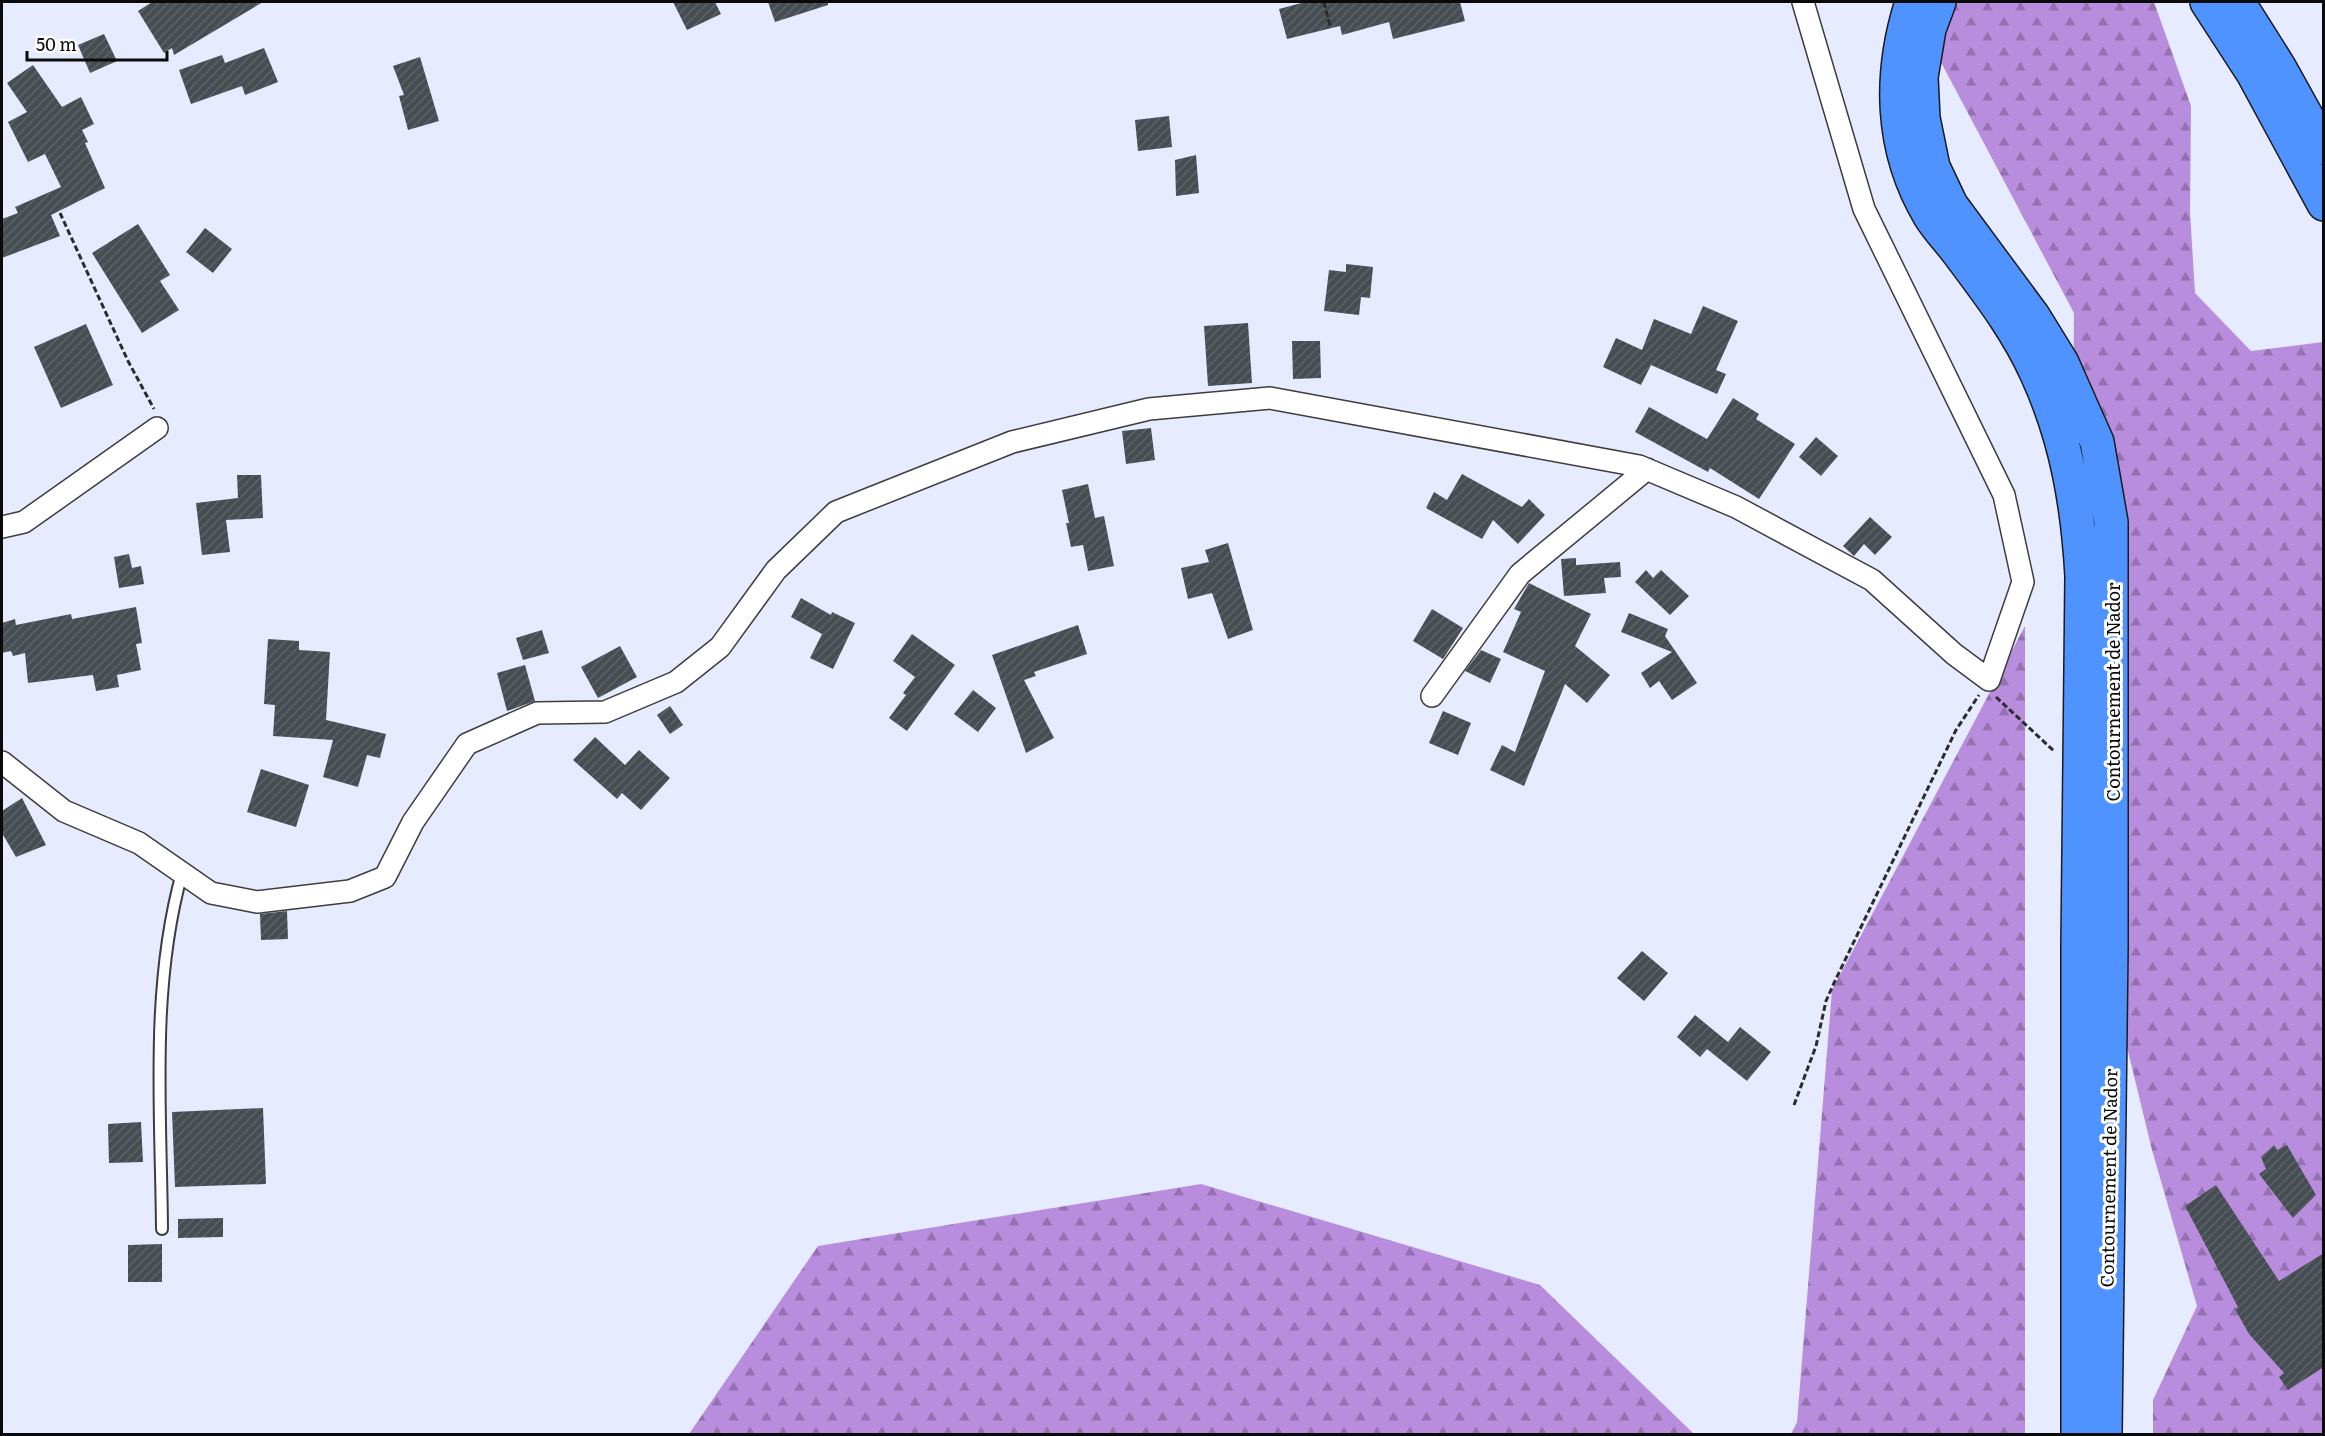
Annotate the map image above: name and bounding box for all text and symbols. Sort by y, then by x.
scale bar [27,24,166,62]
text: 50 m [36,30,77,57]
street label: Contournement de Nador [2099,582,2126,801]
street label: Contournement de Nador [2093,1068,2123,1288]

